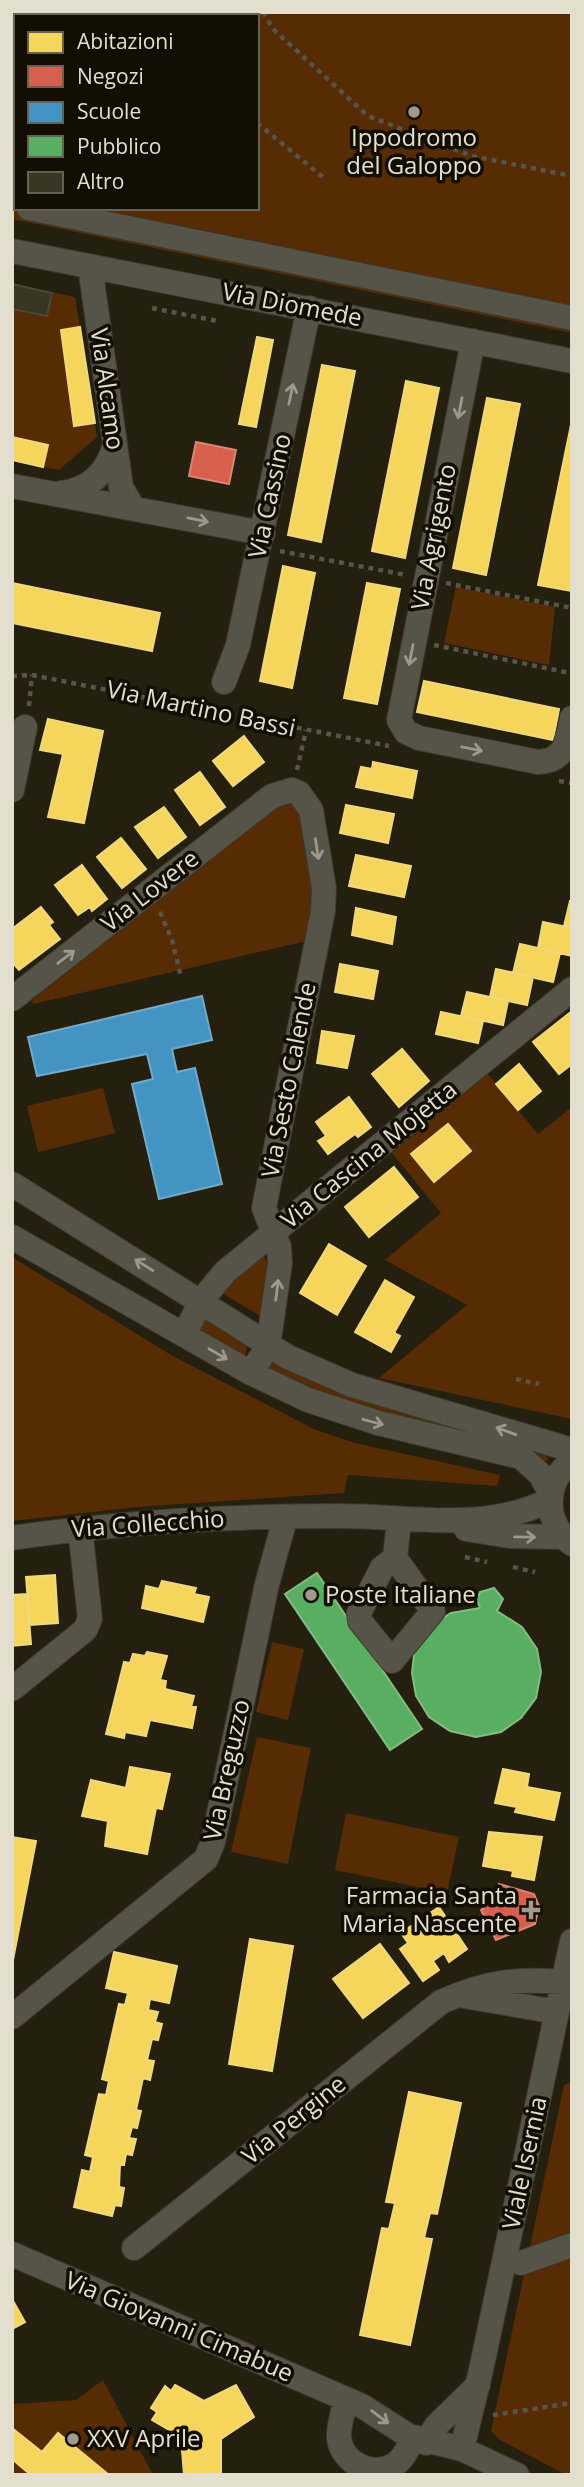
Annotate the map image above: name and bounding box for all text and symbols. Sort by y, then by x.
legend [14,14,259,210]
text: Abitazioni [77,27,174,55]
text: Negozi [77,62,144,90]
text: Scuole [77,97,141,125]
marker: Ippodromo del Galoppo [406,104,422,120]
place label: Ippodromo del Galoppo [346,120,482,181]
text: Pubblico [77,132,162,160]
text: Altro [77,167,124,195]
street label: Via Diomede [220,274,365,333]
street label: Via Alcamo [84,326,133,452]
one-way arrow [285,383,299,406]
one-way arrow [452,396,466,419]
street label: Via Cassino [239,430,298,561]
street label: Via Agrigento [402,461,463,613]
one-way arrow [186,514,209,527]
one-way arrow [403,643,417,666]
street label: Via Martino Bassi [104,671,299,744]
one-way arrow [460,743,483,756]
one-way arrow [311,837,324,860]
street label: Via Lovere [93,841,205,938]
one-way arrow [56,950,75,965]
street label: Via Sesto Calende [252,979,323,1180]
street label: Via Cascina Mojetta [273,1073,463,1235]
one-way arrow [134,1258,154,1272]
one-way arrow [270,1279,283,1301]
one-way arrow [207,1348,228,1361]
one-way arrow [362,1416,384,1429]
one-way arrow [496,1424,518,1437]
street label: Via Collecchio [70,1501,226,1544]
one-way arrow [513,1530,536,1543]
place label: Poste Italiane [325,1577,476,1610]
marker: Poste Italiane [303,1587,319,1603]
street label: Via Breguzzo [194,1696,257,1843]
place label: Farmacia Santa Maria Nascente [342,1878,517,1939]
marker: Farmacia Santa Maria Nascente [523,1902,539,1918]
street label: Via Pergine [234,2067,352,2171]
street label: Viale Isernia [493,2093,554,2232]
street label: Via Giovanni Cimabue [61,2263,299,2389]
one-way arrow [370,2410,389,2425]
place label: XXV Aprile [87,2421,201,2454]
marker: XXV Aprile [65,2431,81,2447]

